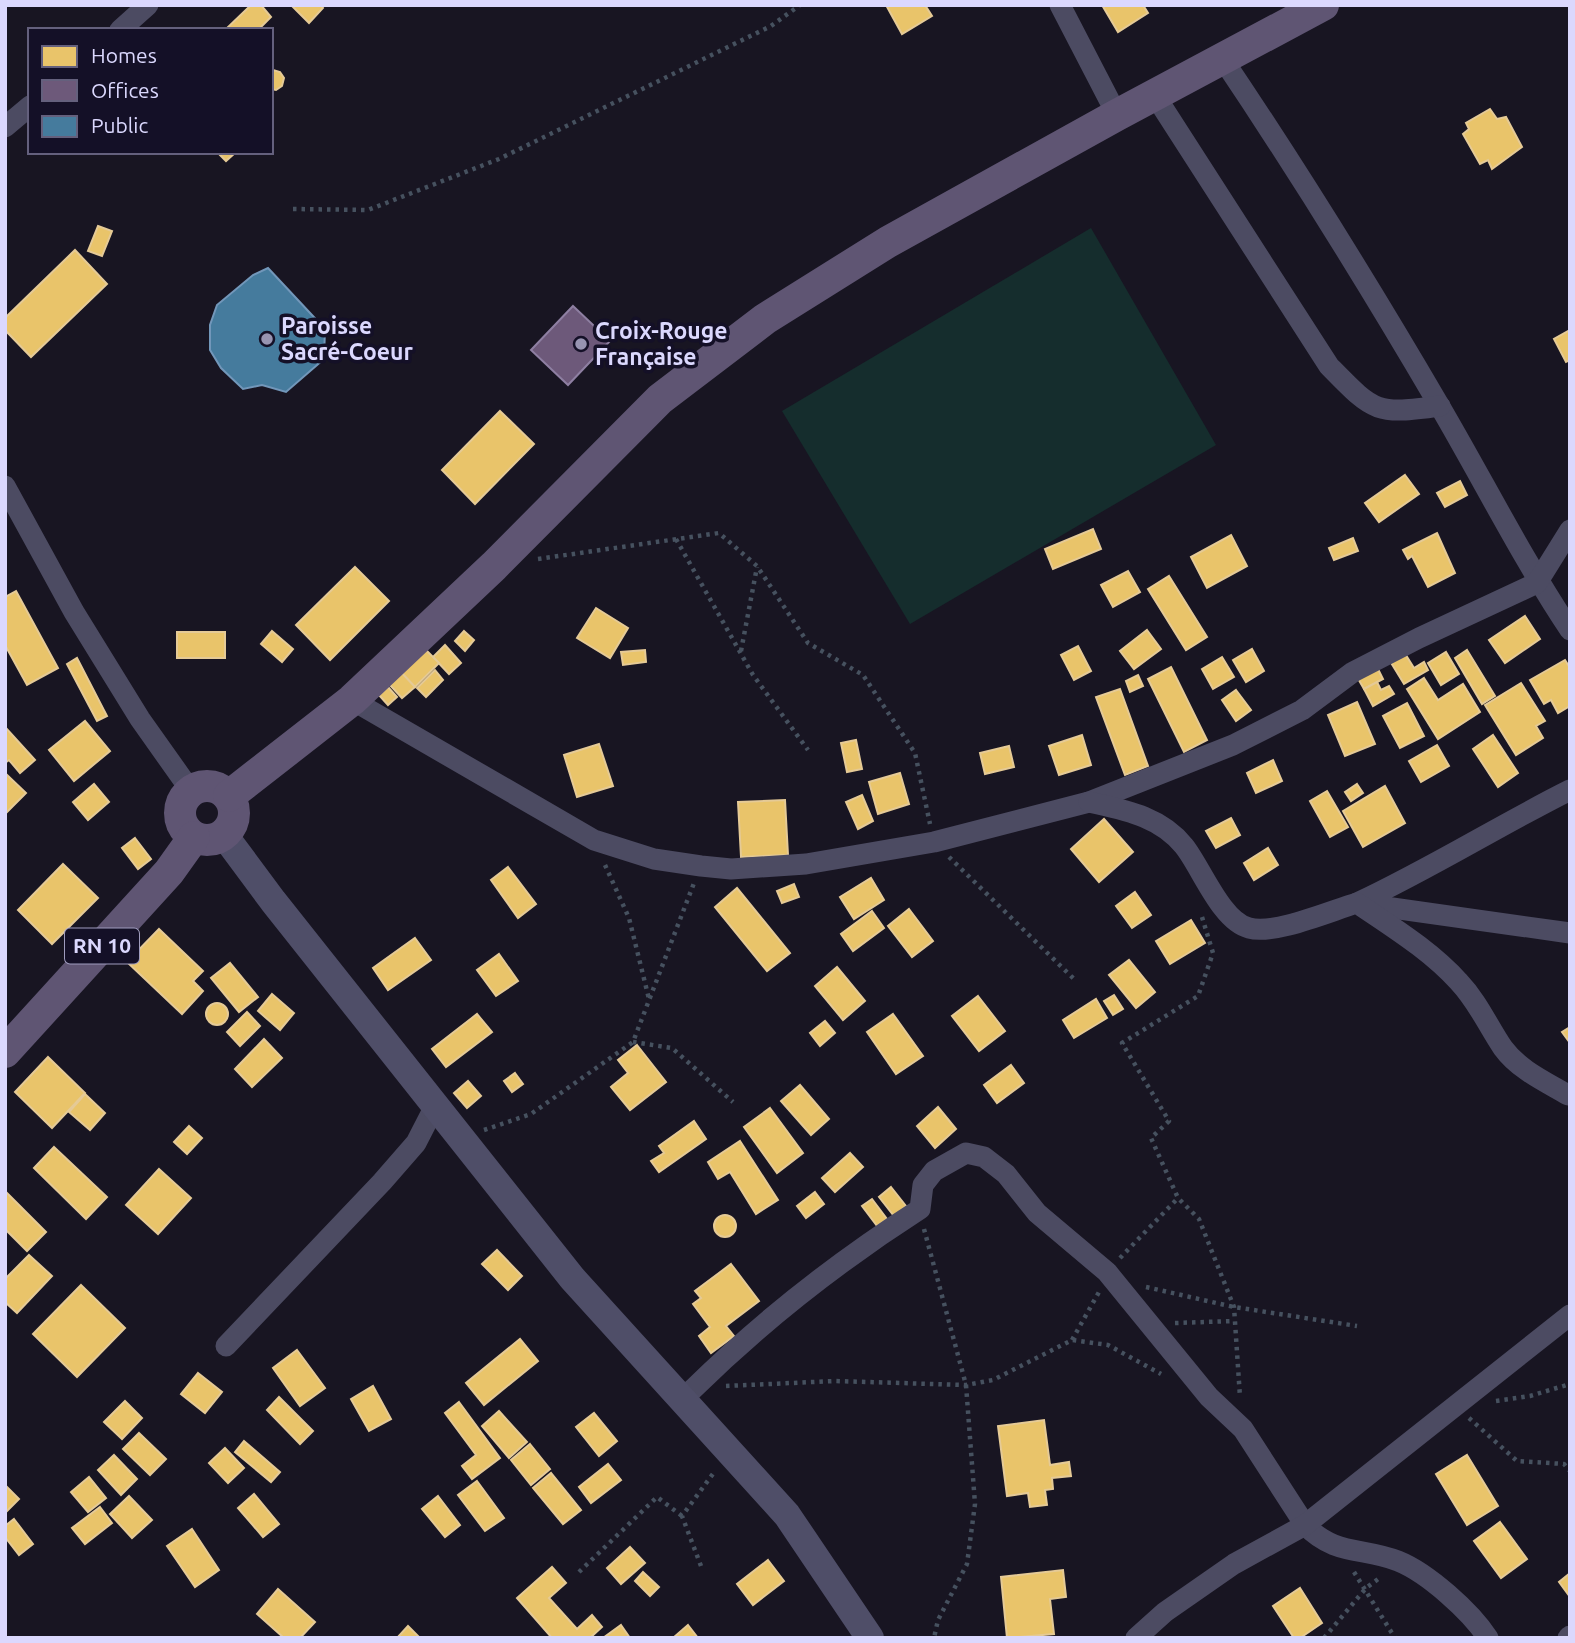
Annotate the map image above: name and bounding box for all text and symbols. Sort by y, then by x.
legend [28,28,273,154]
text: Homes [91,43,157,67]
text: Offices [91,78,159,102]
text: Public [91,113,148,137]
place label: Paroisse Sacré-Coeur [281,313,413,364]
place label: Croix-Rouge Française [595,318,728,370]
marker: Paroisse Sacré-Coeur [259,331,275,347]
marker: Croix-Rouge Française [573,336,589,352]
road number: RN 10 [65,928,139,964]

